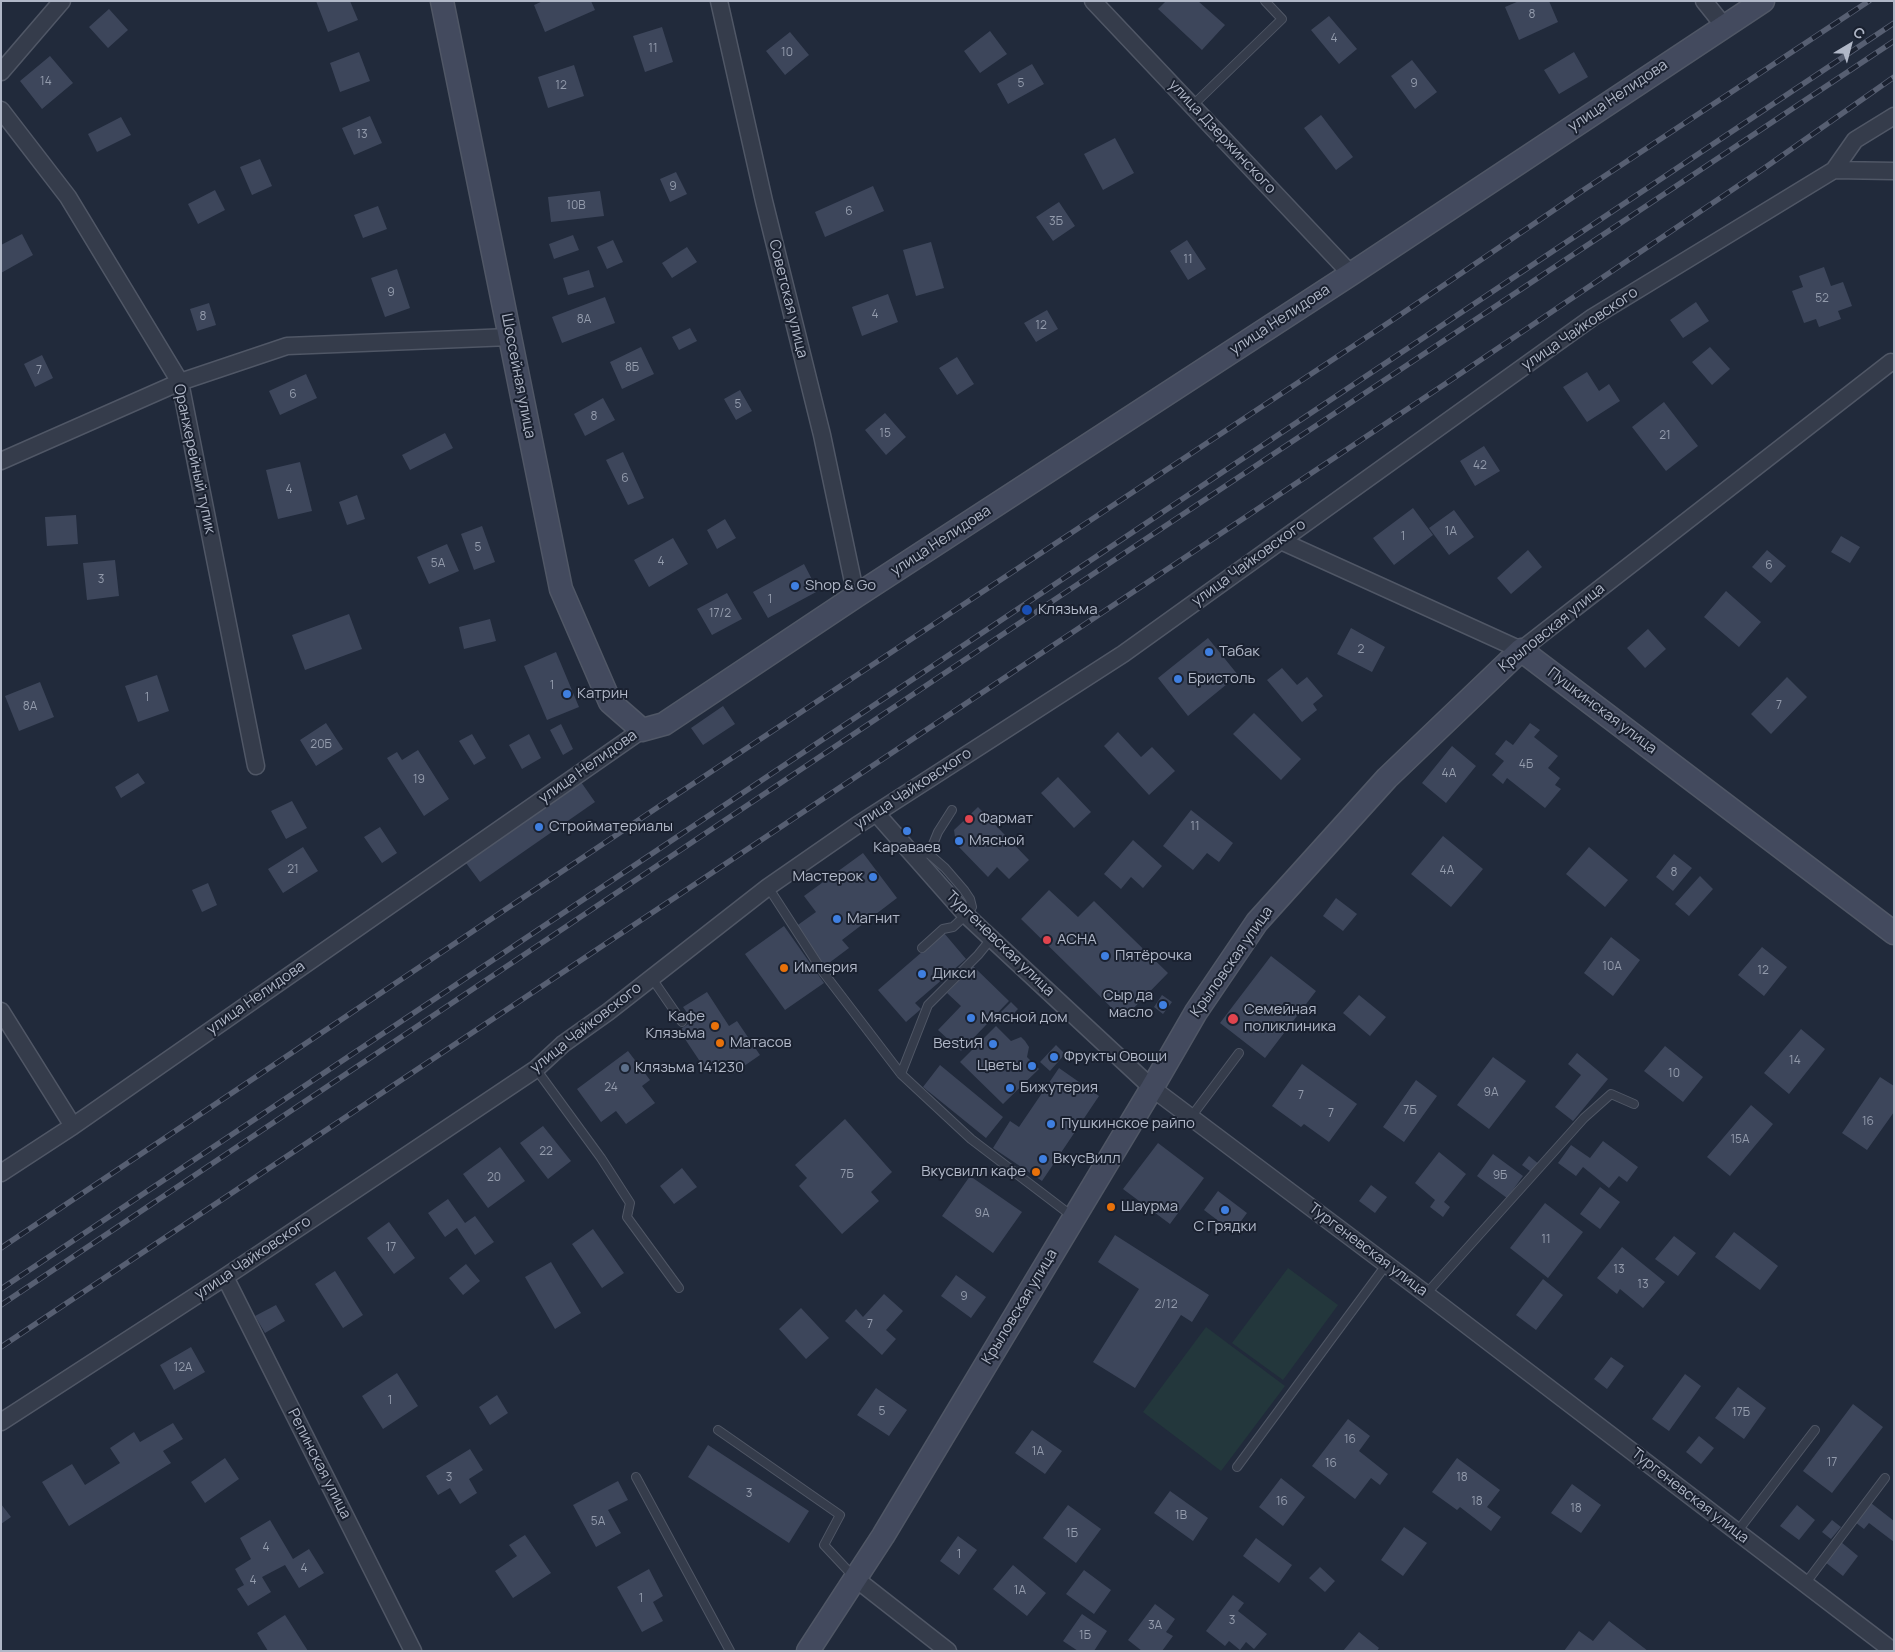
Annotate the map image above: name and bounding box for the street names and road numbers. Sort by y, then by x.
street label: улица Нелидова [1565,56,1671,136]
street label: улица Дзержинского [1164,76,1280,198]
street label: Советская улица [765,238,811,360]
street label: улица Нелидова [1227,281,1333,359]
street label: улица Чайковского [1518,283,1642,375]
street label: Шоссейная улица [497,312,539,440]
street label: Оранжерейный тупик [169,383,219,535]
street label: улица Нелидова [888,502,994,580]
street label: улица Чайковского [1189,516,1309,610]
street label: Крыловская улица [1495,580,1609,676]
street label: Пушкинская улица [1544,664,1660,758]
street label: улица Нелидова [535,726,641,808]
street label: улица Чайковского [851,744,975,834]
street label: Тургеневская улица [942,888,1058,1000]
street label: Крыловская улица [1187,903,1277,1021]
street label: улица Нелидова [203,957,309,1039]
street label: улица Чайковского [527,979,645,1077]
street label: Тургеневская улица [1305,1200,1431,1300]
street label: улица Чайковского [191,1212,315,1304]
street label: Крыловская улица [979,1246,1061,1368]
street label: Репинская улица [283,1406,355,1522]
street label: Тургеневская улица [1628,1445,1752,1547]

